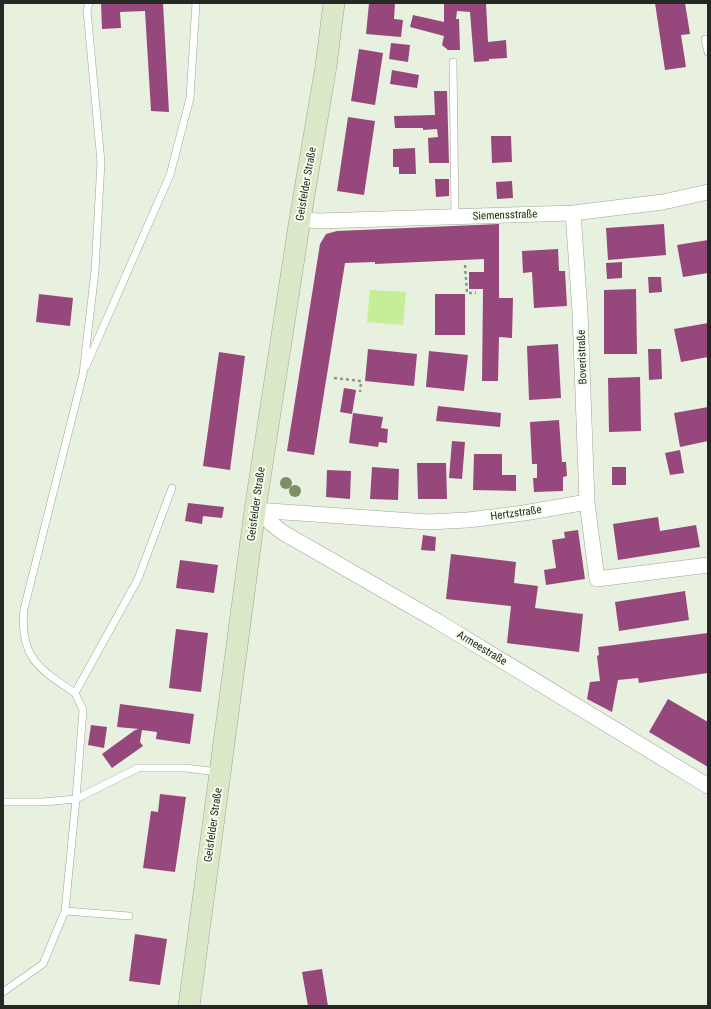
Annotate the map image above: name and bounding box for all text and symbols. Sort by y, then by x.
street label: Geisfelder Straße [293,146,319,222]
street label: Siemensstraße [472,207,538,223]
street label: Boveristraße [575,329,589,385]
street label: Geisfelder Straße [244,466,268,542]
street label: Hertzstraße [490,503,542,523]
street label: Armeestraße [455,628,509,668]
street label: Geisfelder Straße [201,787,225,863]

